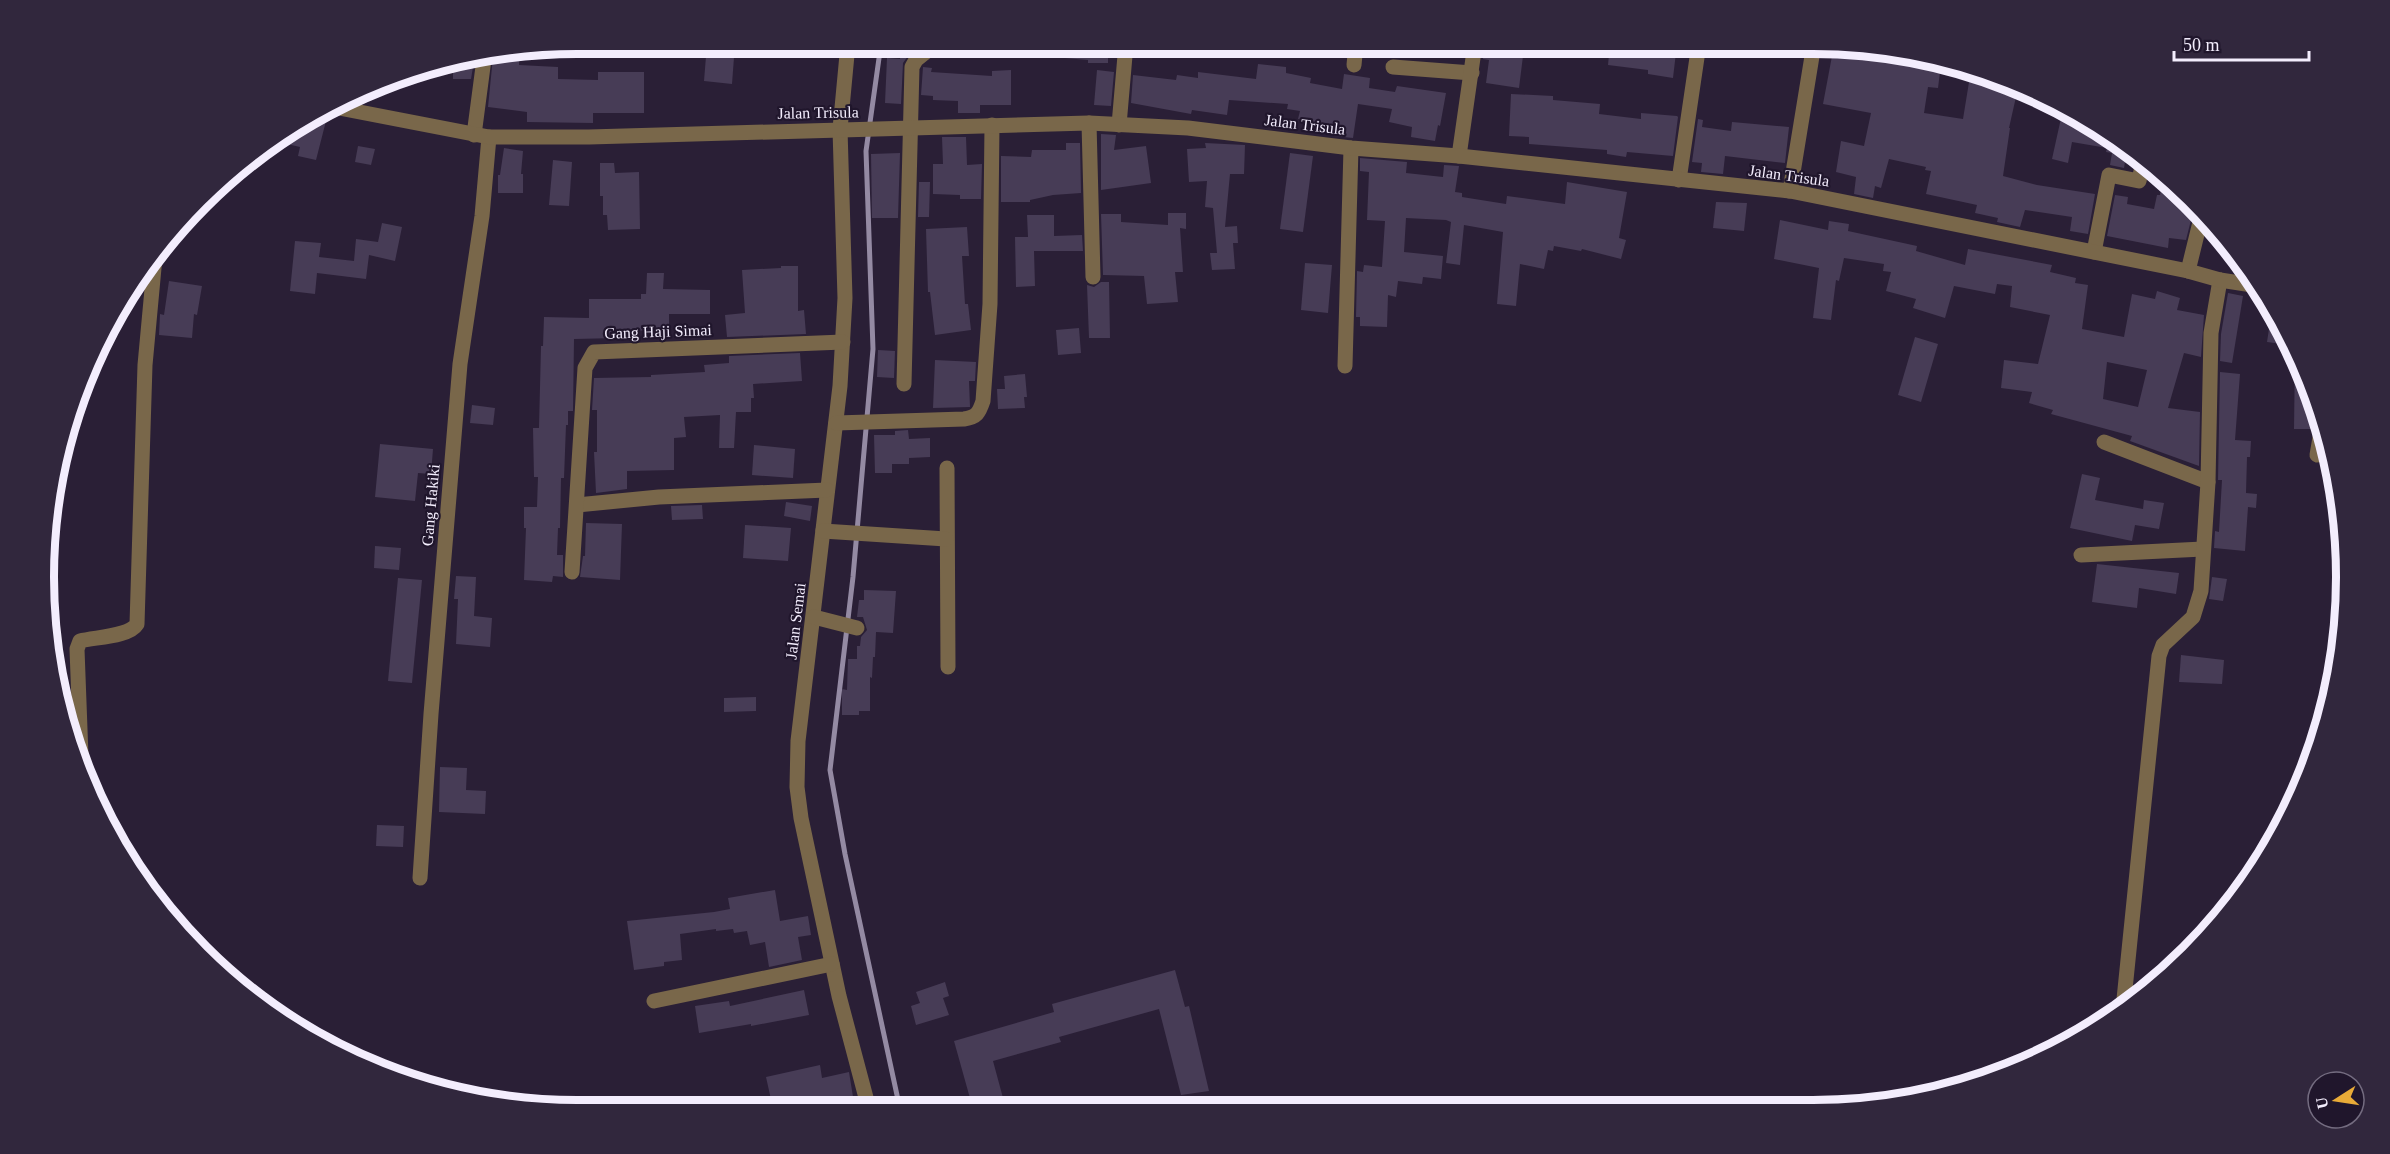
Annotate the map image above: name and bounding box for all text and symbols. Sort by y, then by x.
scale bar [2174,24,2309,62]
text: 50 m [2183,35,2220,55]
street label: Jalan Trisula [777,103,859,122]
street label: Jalan Trisula [1264,111,1346,138]
street label: Jalan Trisula [1747,161,1830,190]
street label: Gang Haji Simai [604,321,713,343]
street label: Gang Hakiki [418,463,444,547]
street label: Jalan Semai [782,581,809,660]
north arrow [2306,1070,2366,1130]
text: U [2312,1095,2331,1110]

